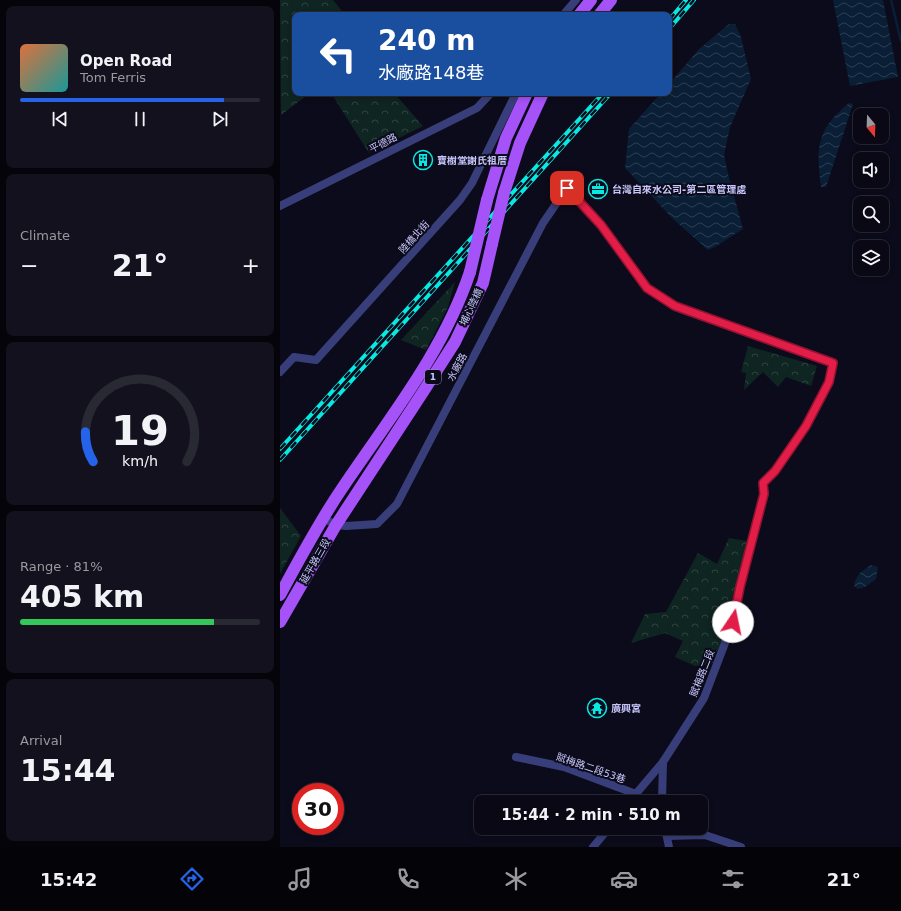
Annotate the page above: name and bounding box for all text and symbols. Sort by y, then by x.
text: 240 m [378,24,475,57]
icon: left [312,28,364,80]
text: Open Road [80,52,172,70]
text: 水廠路148巷 [378,62,484,83]
text: Tom Ferris [80,70,146,85]
icon: previous [49,108,71,130]
icon: pause [129,108,151,130]
icon: next [209,108,231,130]
north arrow [853,108,889,144]
map controls [853,108,889,276]
street label: 平德路 [367,131,399,155]
building icon: 寶樹堂謝氏祖厝 [412,149,434,171]
button: sound [853,152,889,188]
place label: 寶樹堂謝氏祖厝 [437,155,507,166]
pin [550,171,584,205]
icon: arrive [556,177,578,199]
office icon: 台灣自來水公司-第二區管理處 [587,178,609,200]
place label: 台灣自來水公司-第二區管理處 [612,184,746,195]
button: search [853,196,889,232]
street label: 陸橋北街 [397,218,431,256]
text: Climate [20,228,70,243]
button: layers [853,240,889,276]
text: 21° [112,248,168,283]
text: − [20,253,38,278]
text: + [242,253,260,278]
street label: 埔心陸橋 [458,287,484,327]
street label: 水廠路 [445,351,469,383]
road number: 1 [425,370,441,384]
text: 19 [111,405,169,454]
text: km/h [122,452,158,468]
street label: 延平路三段 [298,537,332,585]
text: Range · 81% [20,559,103,574]
text: 405 km [20,579,144,614]
position arrow [712,601,754,643]
street label: 賦梅路二段 [688,648,716,698]
temple icon: 廣興宮 [586,697,608,719]
place label: 廣興宮 [611,703,641,714]
text: Arrival [20,733,62,748]
street label: 賦梅路二段53巷 [555,751,627,785]
text: 15:44 [20,753,116,788]
speed limit sign: 30 [292,783,344,835]
text: 15:44 · 2 min · 510 m [501,806,681,824]
icon: directions [178,865,206,893]
icon: music [286,865,314,893]
icon: phone [394,865,422,893]
icon: climate [502,865,530,893]
icon: car [610,865,638,893]
icon: filters [719,865,747,893]
text: 15:42 [40,869,97,890]
text: 21° [827,869,861,890]

